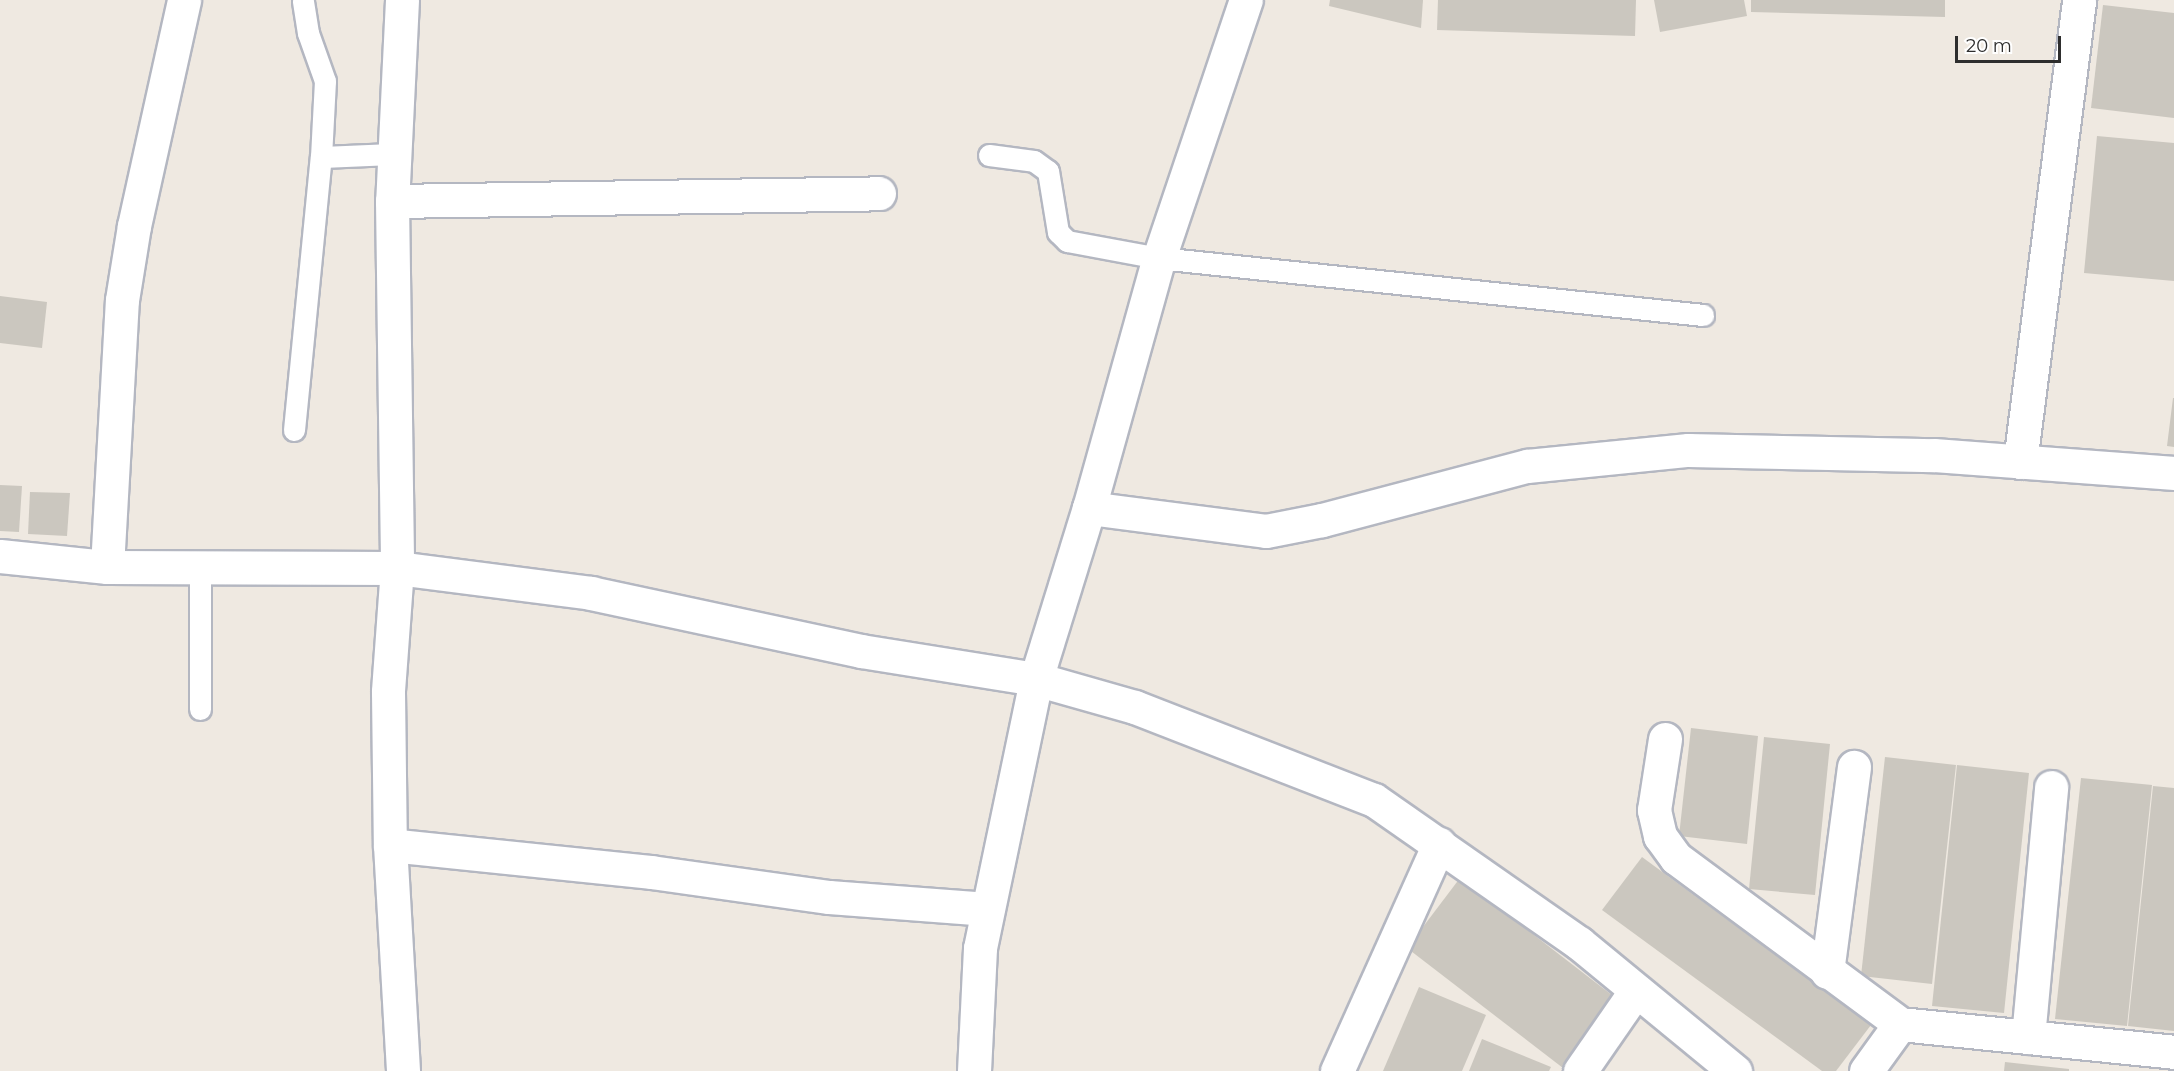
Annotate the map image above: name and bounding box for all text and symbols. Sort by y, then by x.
scale bar [1958,24,2064,62]
text: 20 m [1966,35,2012,57]

